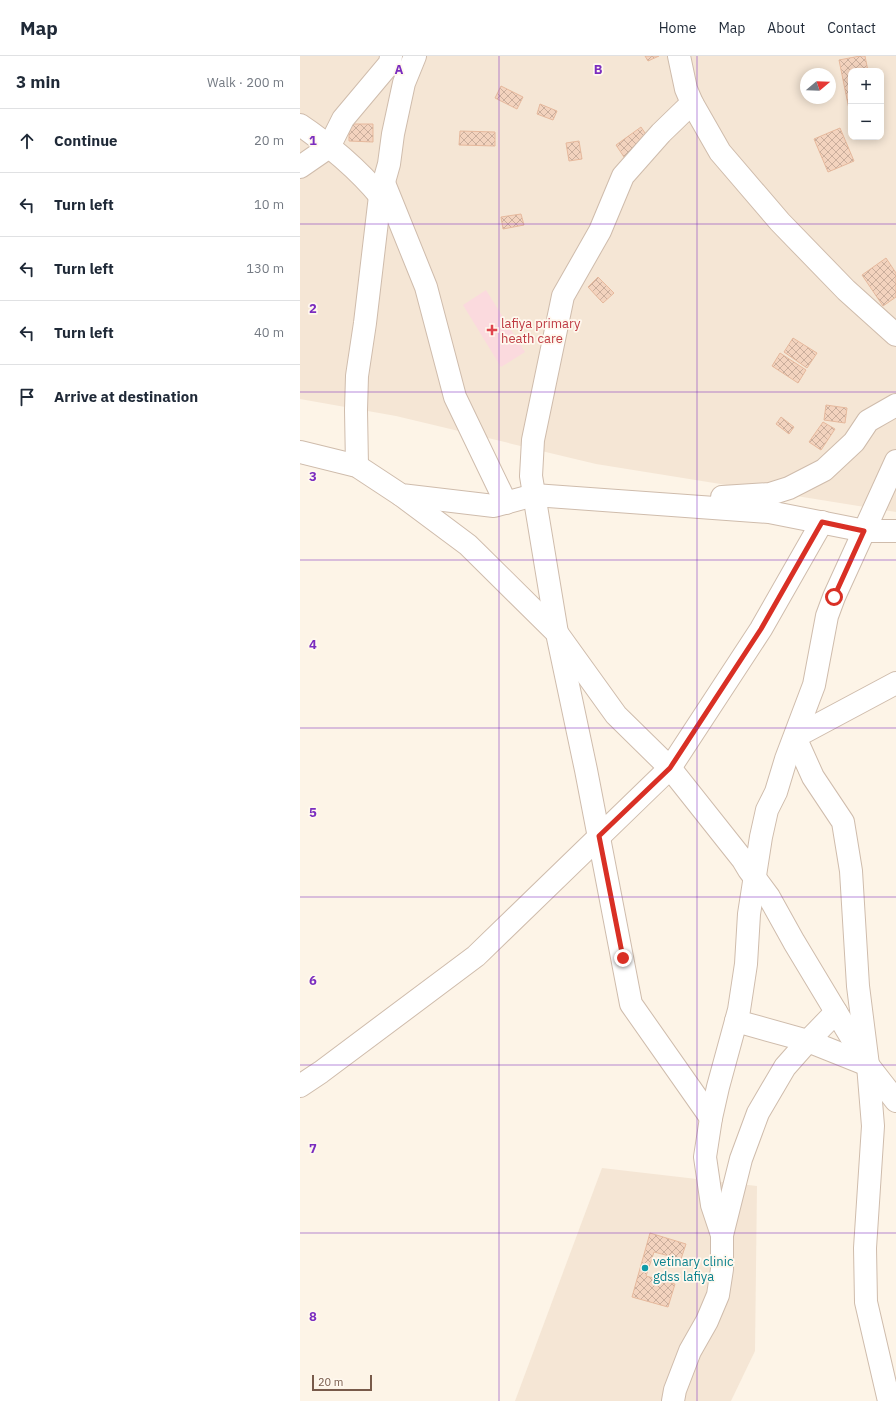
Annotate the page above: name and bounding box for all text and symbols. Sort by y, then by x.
text: Map [20,16,58,40]
text: Home [659,19,696,37]
text: Map [718,19,745,37]
text: About [767,19,805,37]
text: Contact [827,19,876,37]
text: A [395,61,404,78]
text: B [594,61,603,78]
north arrow [800,68,836,104]
map controls [848,68,884,140]
button: + [848,68,884,104]
text: 3 min [16,71,60,93]
text: Walk · 200 m [207,74,284,91]
button: − [848,104,884,140]
icon: ahead [16,130,38,152]
text: Continue [54,131,118,150]
text: 20 m [254,132,284,149]
text: 1 [309,132,317,149]
icon: left [16,194,38,216]
text: Turn left [54,195,114,214]
text: 10 m [254,196,284,213]
icon: left [16,258,38,280]
text: Turn left [54,259,114,278]
text: 130 m [246,260,284,277]
text: 2 [309,300,317,317]
place label: lafiya primary heath care [501,315,581,347]
icon: left [16,322,38,344]
text: Turn left [54,323,114,342]
text: 40 m [254,324,284,341]
marker: lafiya primary heath care [486,324,498,336]
icon: arrive [16,386,38,408]
text: Arrive at destination [54,387,198,406]
text: 3 [309,468,317,485]
route start [825,588,843,606]
text: 4 [309,636,317,653]
text: 5 [309,804,317,821]
route end [614,949,632,967]
text: 6 [309,972,317,989]
text: 7 [309,1140,317,1157]
place label: vetinary clinic gdss lafiya [653,1253,734,1285]
marker: vetinary clinic gdss lafiya [640,1263,650,1273]
text: 8 [309,1308,317,1325]
scale bar [312,1373,372,1392]
text: 20 m [318,1375,343,1389]

